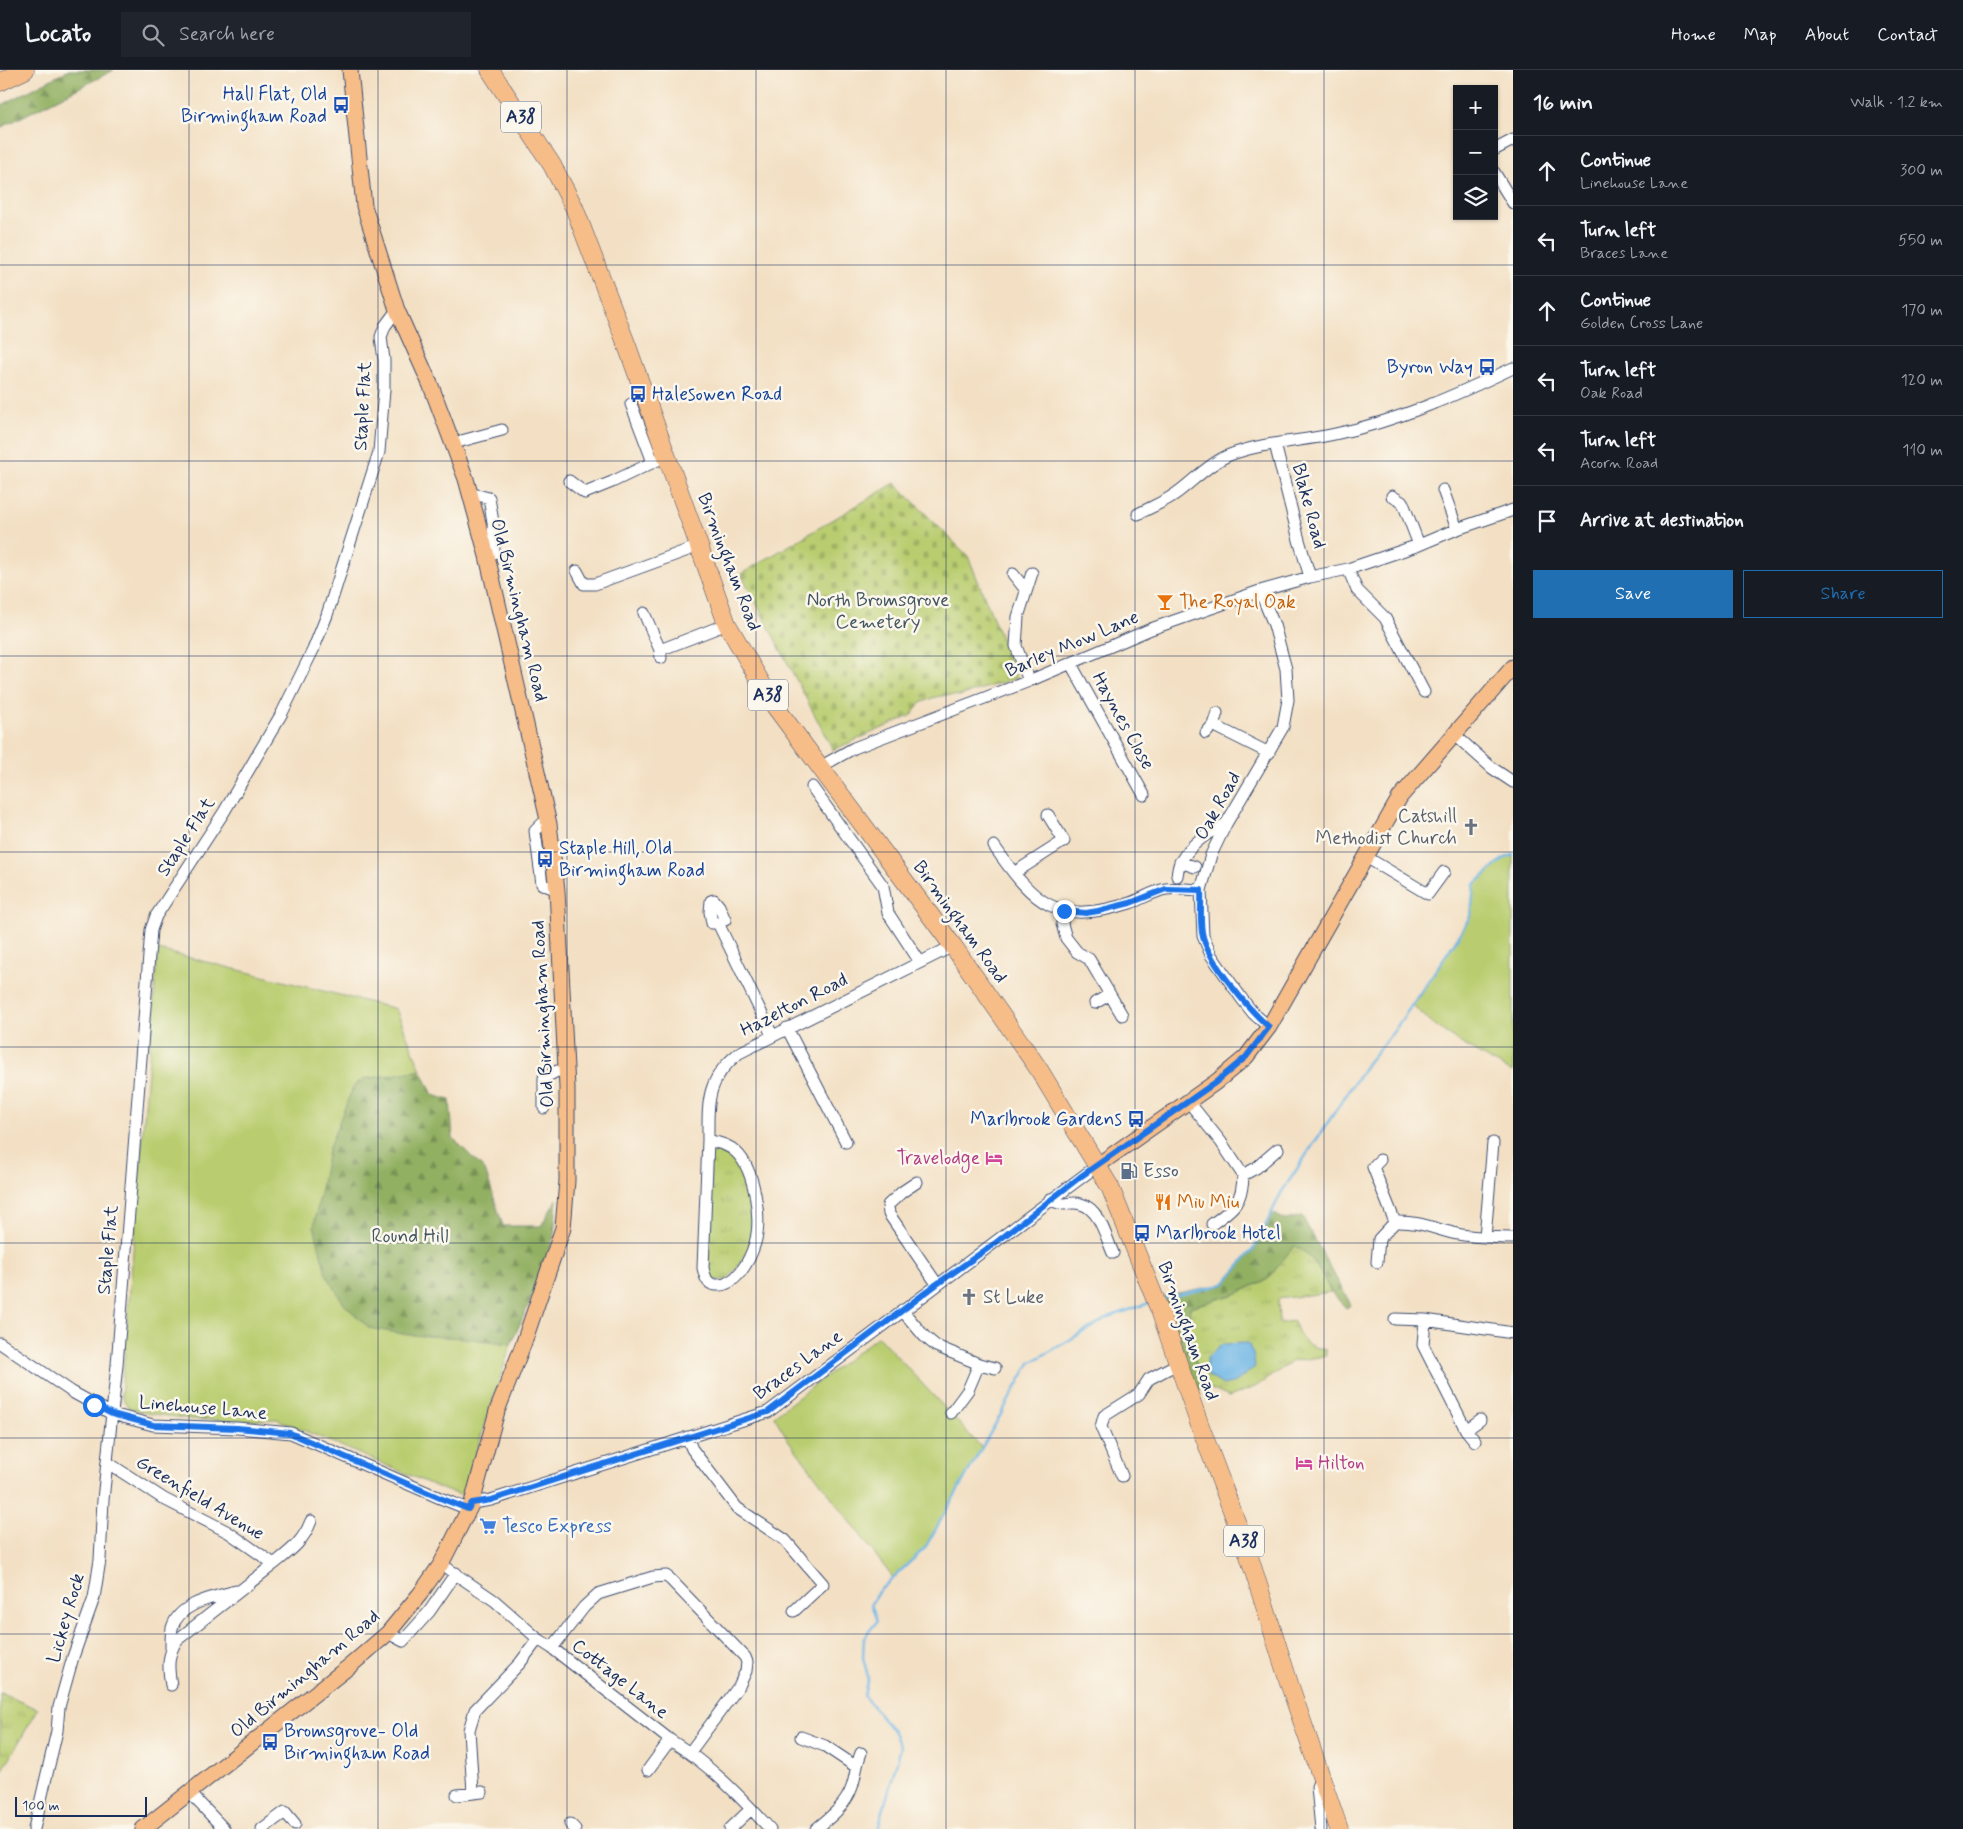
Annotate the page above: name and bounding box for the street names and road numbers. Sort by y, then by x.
road number: A38 [501,102,541,132]
street label: Staple Flat [348,361,378,451]
street label: Blake Road [1286,461,1332,551]
street label: Birmingham Road [688,489,767,636]
street label: Old Birmingham Road [483,516,554,704]
street label: Barley Mow Lane [1001,605,1143,684]
street label: Haynes Close [1086,668,1160,774]
road number: A38 [748,680,788,710]
street label: Oak Road [1189,767,1247,845]
street label: Staple Flat [151,793,221,881]
street label: Birmingham Road [905,856,1013,990]
street label: Old Birmingham Road [526,919,561,1108]
street label: Hazelton Road [736,967,852,1043]
street label: Staple Flat [92,1204,124,1296]
street label: Birmingham Road [1148,1258,1225,1405]
street label: Braces Lane [748,1324,848,1406]
street label: Linehouse Lane [138,1390,268,1426]
street label: Greenfield Avenue [131,1450,269,1546]
road number: A38 [1224,1525,1264,1556]
street label: Lickey Rock [41,1570,92,1666]
street label: Old Birmingham Road [225,1604,386,1745]
street label: Cottage Lane [566,1633,674,1726]

